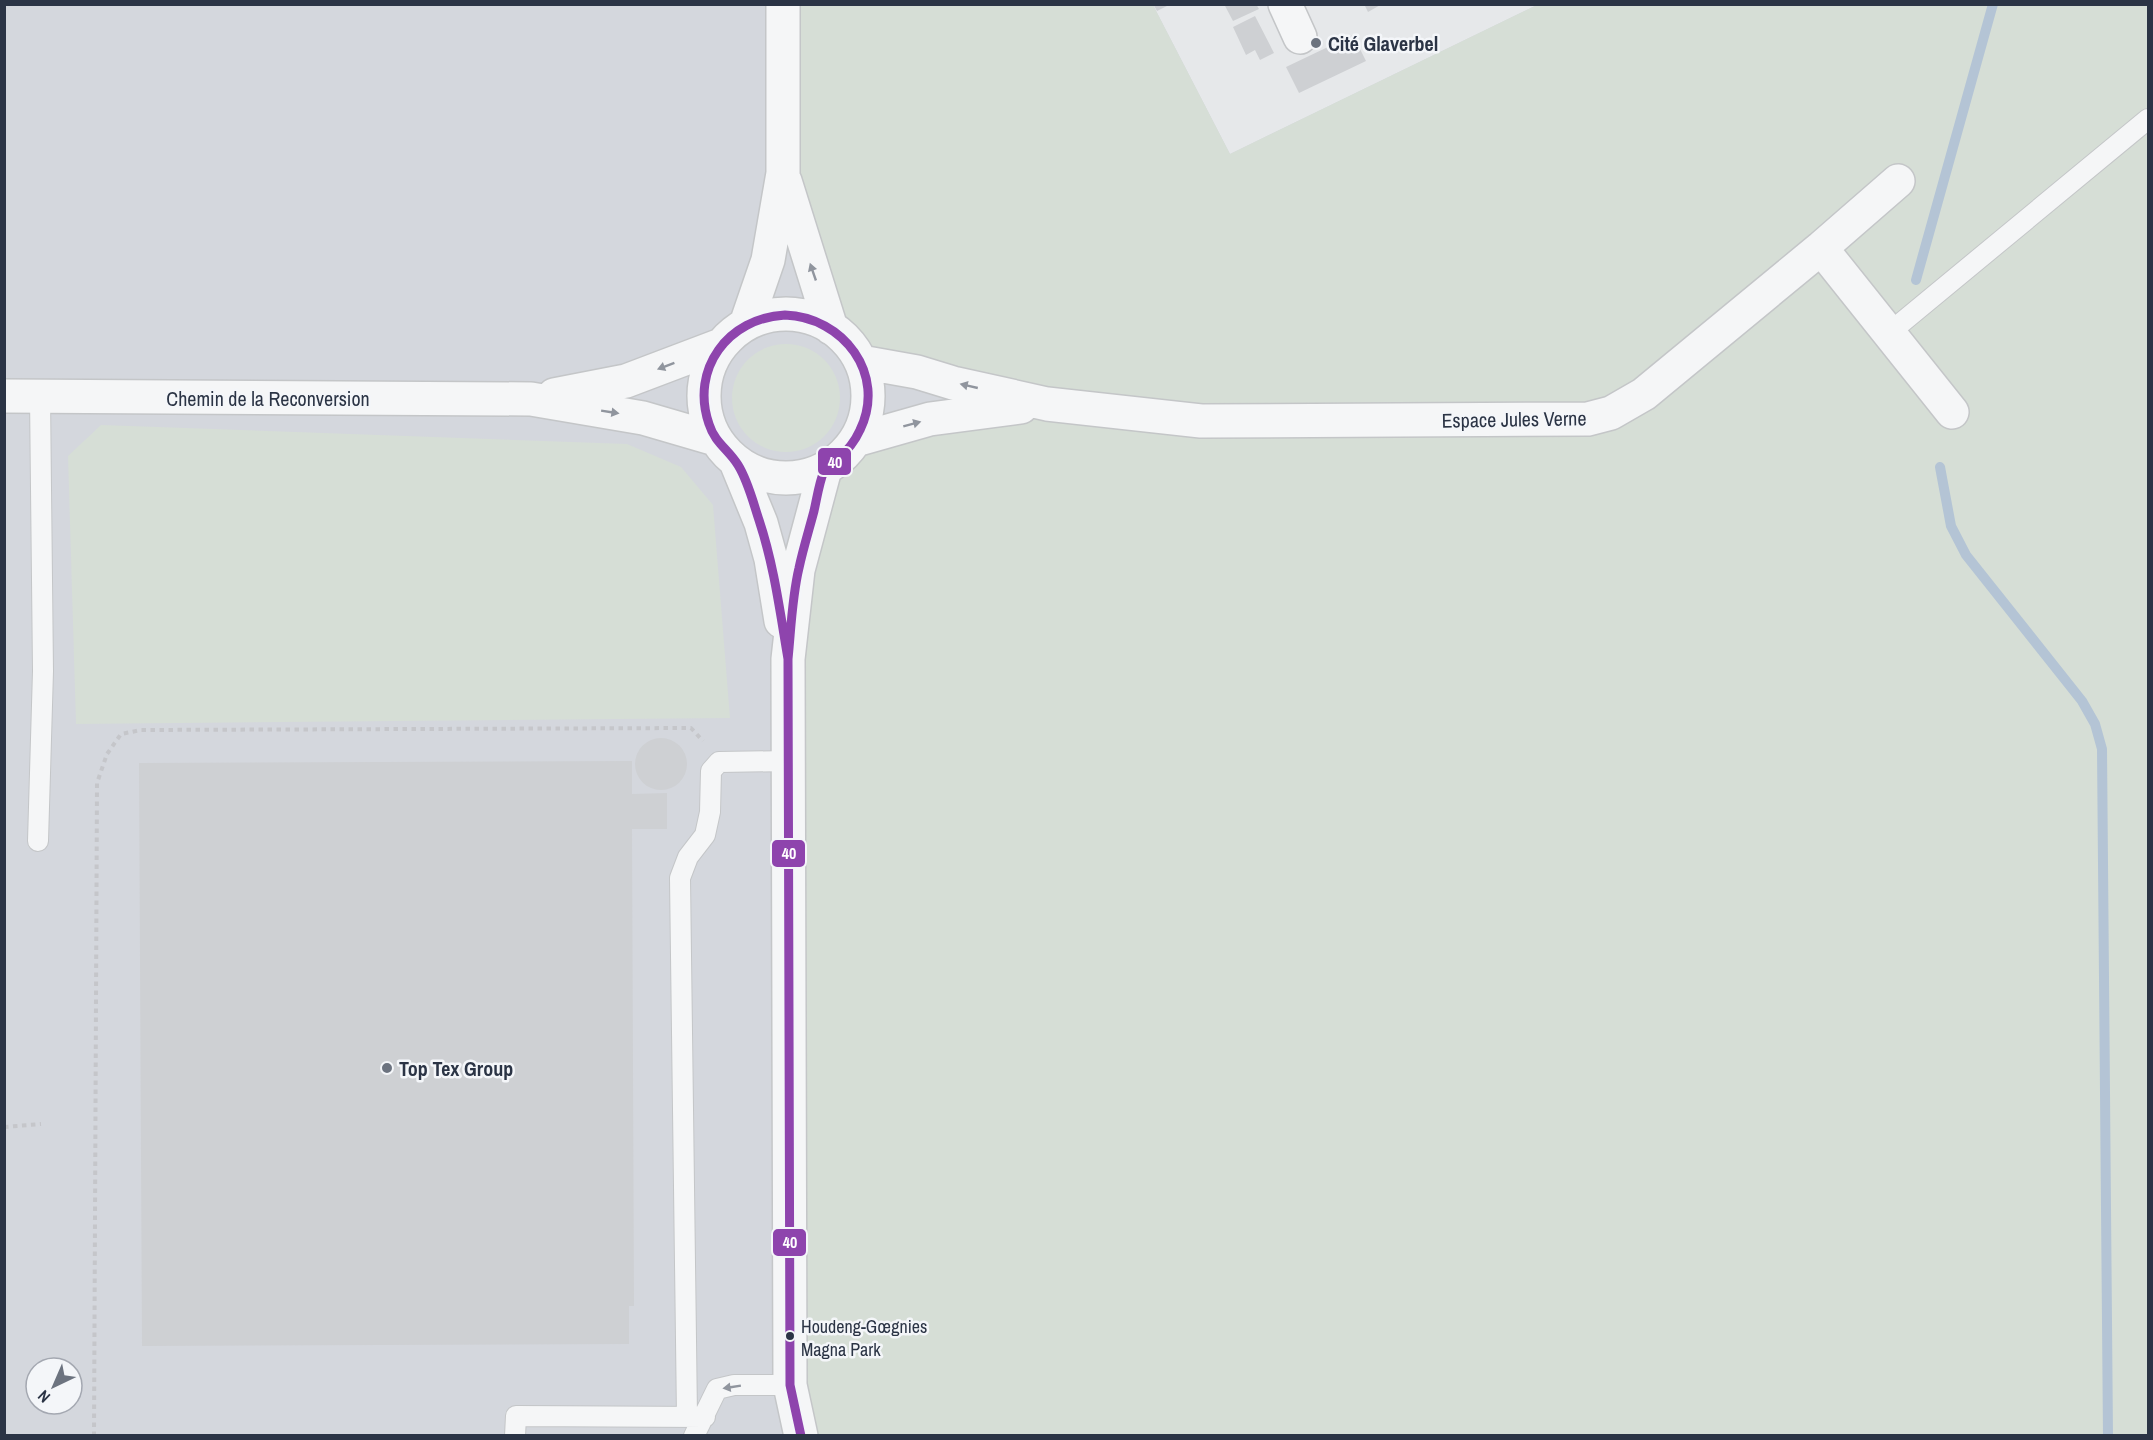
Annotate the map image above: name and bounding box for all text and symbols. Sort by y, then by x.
place label: Cité Glaverbel [1328,30,1438,57]
marker: Cité Glaverbel [1309,36,1323,50]
one-way arrow [808,263,818,281]
one-way arrow [657,361,675,371]
one-way arrow [960,381,978,391]
street label: Chemin de la Reconversion [166,385,370,412]
street label: Espace Jules Verne [1441,404,1587,434]
one-way arrow [600,408,619,417]
one-way arrow [903,419,921,429]
line badge: 40 [817,447,852,476]
text: 40 [828,451,842,473]
line badge: 40 [771,839,806,868]
text: 40 [782,842,796,864]
place label: Top Tex Group [399,1055,513,1082]
marker: Top Tex Group [380,1061,394,1075]
line badge: 40 [772,1228,807,1257]
text: 40 [783,1231,797,1253]
place label: Houdeng-Gœgnies Magna Park [801,1314,927,1362]
marker: Houdeng-Gœgnies Magna Park [784,1330,796,1342]
north arrow [24,1356,84,1416]
one-way arrow [722,1382,741,1391]
text: N [33,1386,55,1408]

